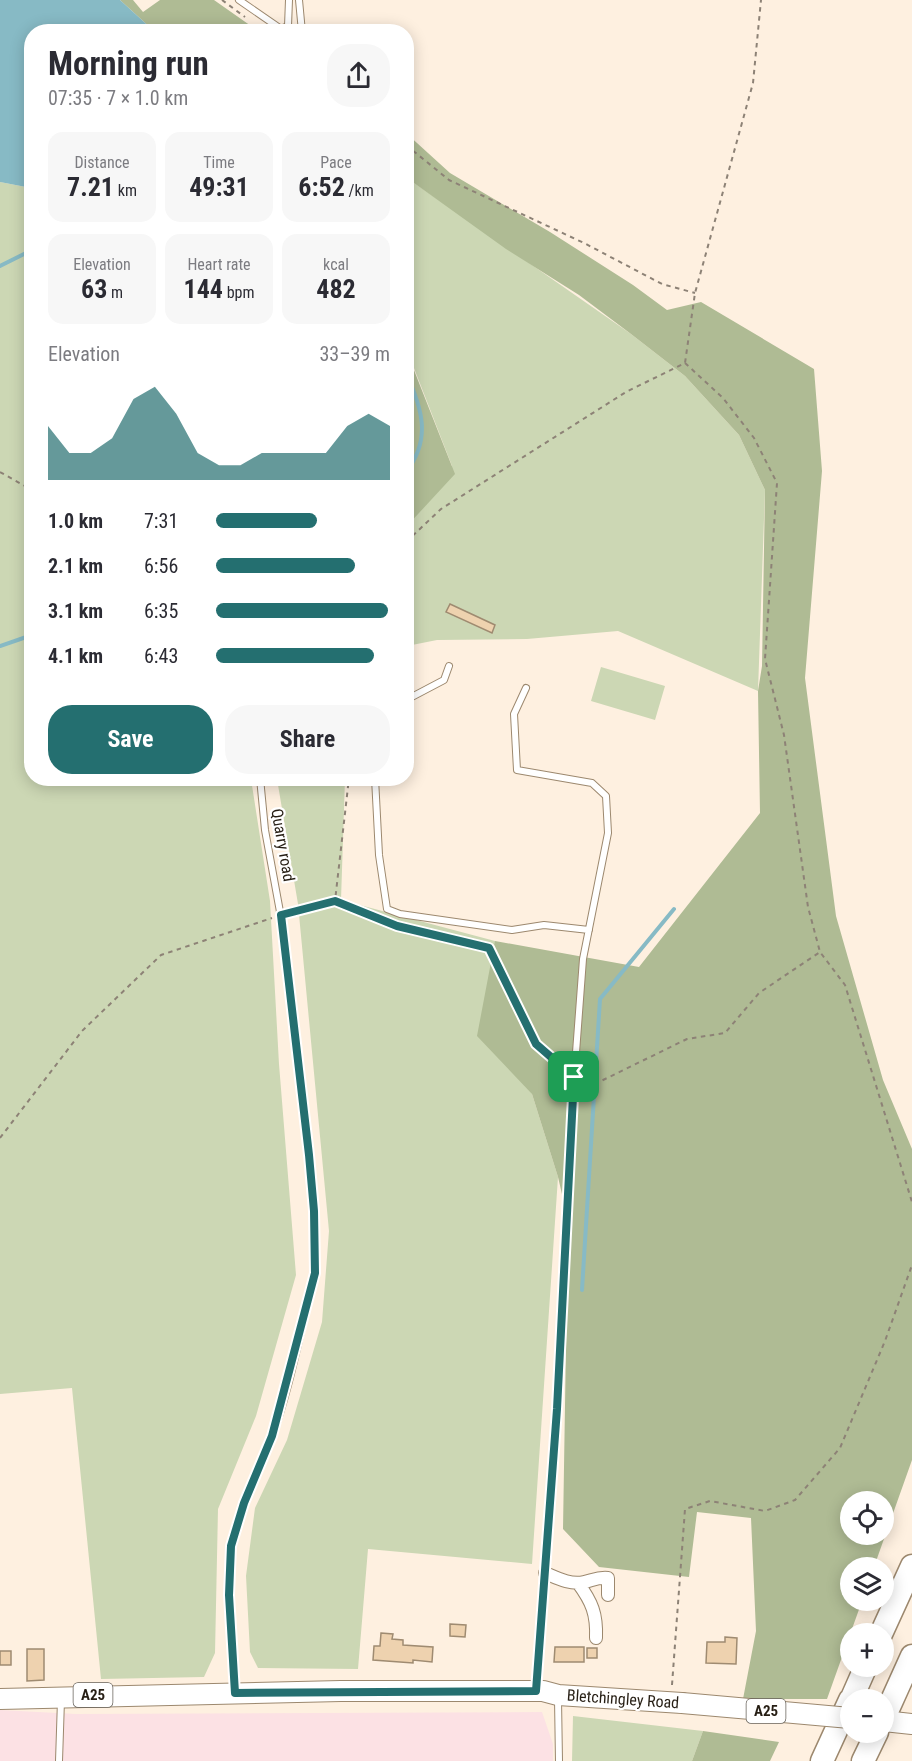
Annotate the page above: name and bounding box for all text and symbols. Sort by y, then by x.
text: Morning run [48,44,209,83]
button: share [327,44,390,107]
text: 07:35 · 7 × 1.0 km [48,86,188,110]
text: Distance [74,153,130,172]
text: Time [203,153,235,172]
text: Pace [320,153,352,172]
text: 7.21 [67,172,114,202]
text: 49:31 [189,172,249,202]
text: 6:52 [298,172,345,202]
text: km [114,181,137,200]
text: /km [345,181,374,200]
text: Elevation [73,255,131,274]
text: Heart rate [187,255,251,274]
text: kcal [323,255,349,274]
text: 63 [81,274,107,304]
text: 144 [184,274,223,304]
text: 482 [316,274,356,304]
text: m [107,283,123,302]
text: bpm [223,283,254,302]
text: Elevation [48,342,120,366]
text: 33–39 m [319,342,390,366]
text: 1.0 km [48,509,103,533]
text: 7:31 [144,509,178,533]
text: 2.1 km [48,554,103,578]
text: 6:56 [144,554,178,578]
text: 3.1 km [48,599,103,623]
text: 6:35 [144,599,178,623]
text: 4.1 km [48,644,103,668]
text: 6:43 [144,644,178,668]
button: Save [48,705,213,774]
button: Share [225,705,390,774]
street label: Quarry road [267,807,299,883]
pin [548,1051,599,1102]
icon: arrive [557,1060,590,1093]
map controls [840,1491,894,1743]
button: locate [840,1491,894,1545]
button: layers [840,1557,894,1611]
button: + [840,1623,894,1677]
road number: A25 [74,1683,112,1707]
street label: Bletchingley Road [566,1686,680,1712]
button: − [840,1689,894,1743]
road number: A25 [746,1699,786,1723]

